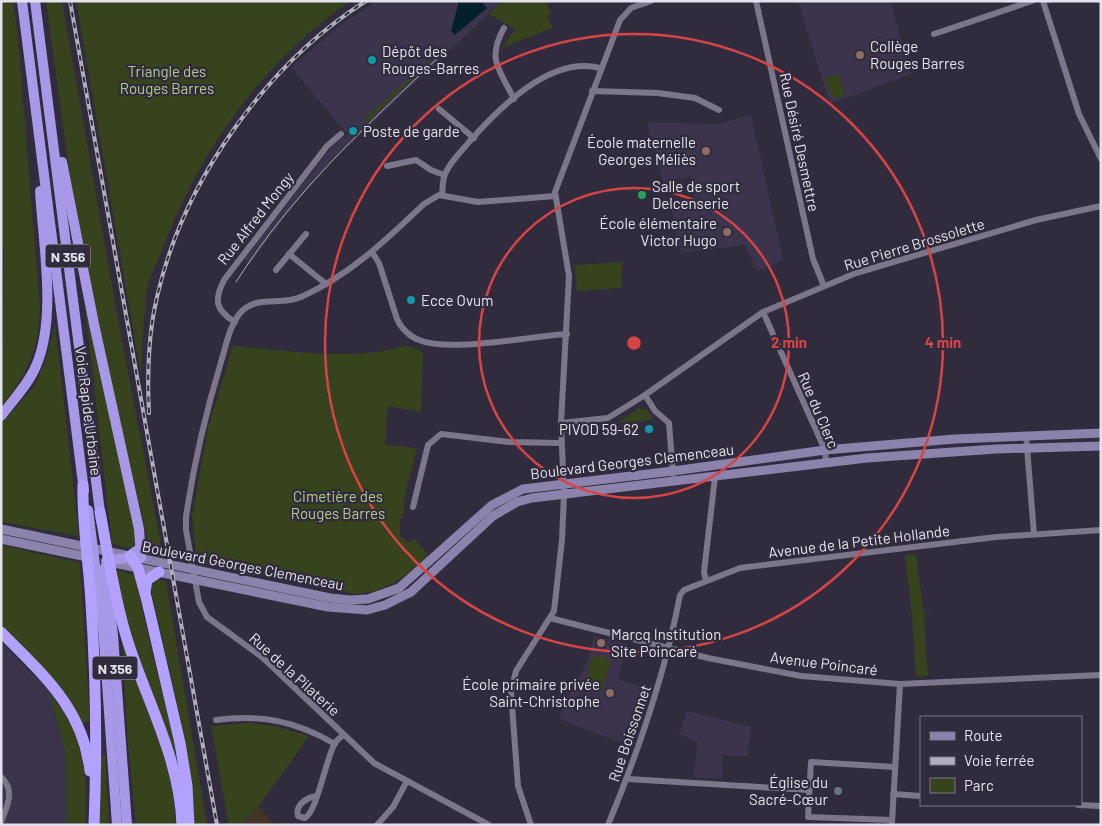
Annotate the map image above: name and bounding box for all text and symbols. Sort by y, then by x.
place label: Collège Rouges Barres [870,37,964,72]
place label: Dépôt des Rouges-Barres [382,42,479,77]
marker: Collège Rouges Barres [854,49,866,61]
marker: Dépôt des Rouges-Barres [366,54,378,66]
park label: Triangle des Rouges Barres [120,62,214,97]
street label: Rue Désiré Desmettre [776,71,824,213]
place label: Poste de garde [363,122,460,140]
marker: Poste de garde [347,125,359,137]
place label: École maternelle Georges Méliès [587,133,696,168]
marker: École maternelle Georges Méliès [700,145,712,157]
street label: Rue Alfred Mongy [213,168,297,268]
place label: Salle de sport Delcenserie [652,177,740,212]
marker: Salle de sport Delcenserie [636,189,648,201]
place label: École élémentaire Victor Hugo [599,214,717,249]
street label: Rue Pierre Brossolette [841,214,987,274]
marker: École élémentaire Victor Hugo [721,226,733,238]
road number: N 356 [46,245,90,268]
place label: Ecce Ovum [421,291,493,309]
marker: Ecce Ovum [405,294,417,306]
text: 2 min [771,333,807,351]
text: 4 min [925,333,961,351]
centre of rings [625,334,643,352]
street label: Voie Rapide Urbaine [72,345,106,477]
street label: Rue du Clerc [795,369,843,451]
place label: PIVOD 59-62 [559,420,639,438]
marker: PIVOD 59-62 [643,423,655,435]
street label: Boulevard Georges Clemenceau [529,440,735,482]
park label: Cimetière des Rouges Barres [291,487,385,522]
street label: Avenue de la Petite Hollande [767,521,951,561]
street label: Boulevard Georges Clemenceau [141,537,345,593]
place label: Marcq Institution Site Poincaré [611,625,721,660]
street label: Rue de la Pilaterie [246,629,344,719]
marker: Marcq Institution Site Poincaré [595,637,607,649]
street label: Avenue Poincaré [769,647,879,679]
road number: N 356 [92,656,138,680]
place label: École primaire privée Saint-Christophe [462,675,600,710]
street label: Rue Boissonnet [604,682,654,784]
marker: École primaire privée Saint-Christophe [604,687,616,699]
legend [920,716,1082,806]
text: Route [964,726,1003,744]
text: Voie ferrée [964,751,1035,769]
place label: Église du Sacré-Cœur [749,773,829,808]
text: Parc [964,776,994,794]
marker: Église du Sacré-Cœur [832,785,844,797]

